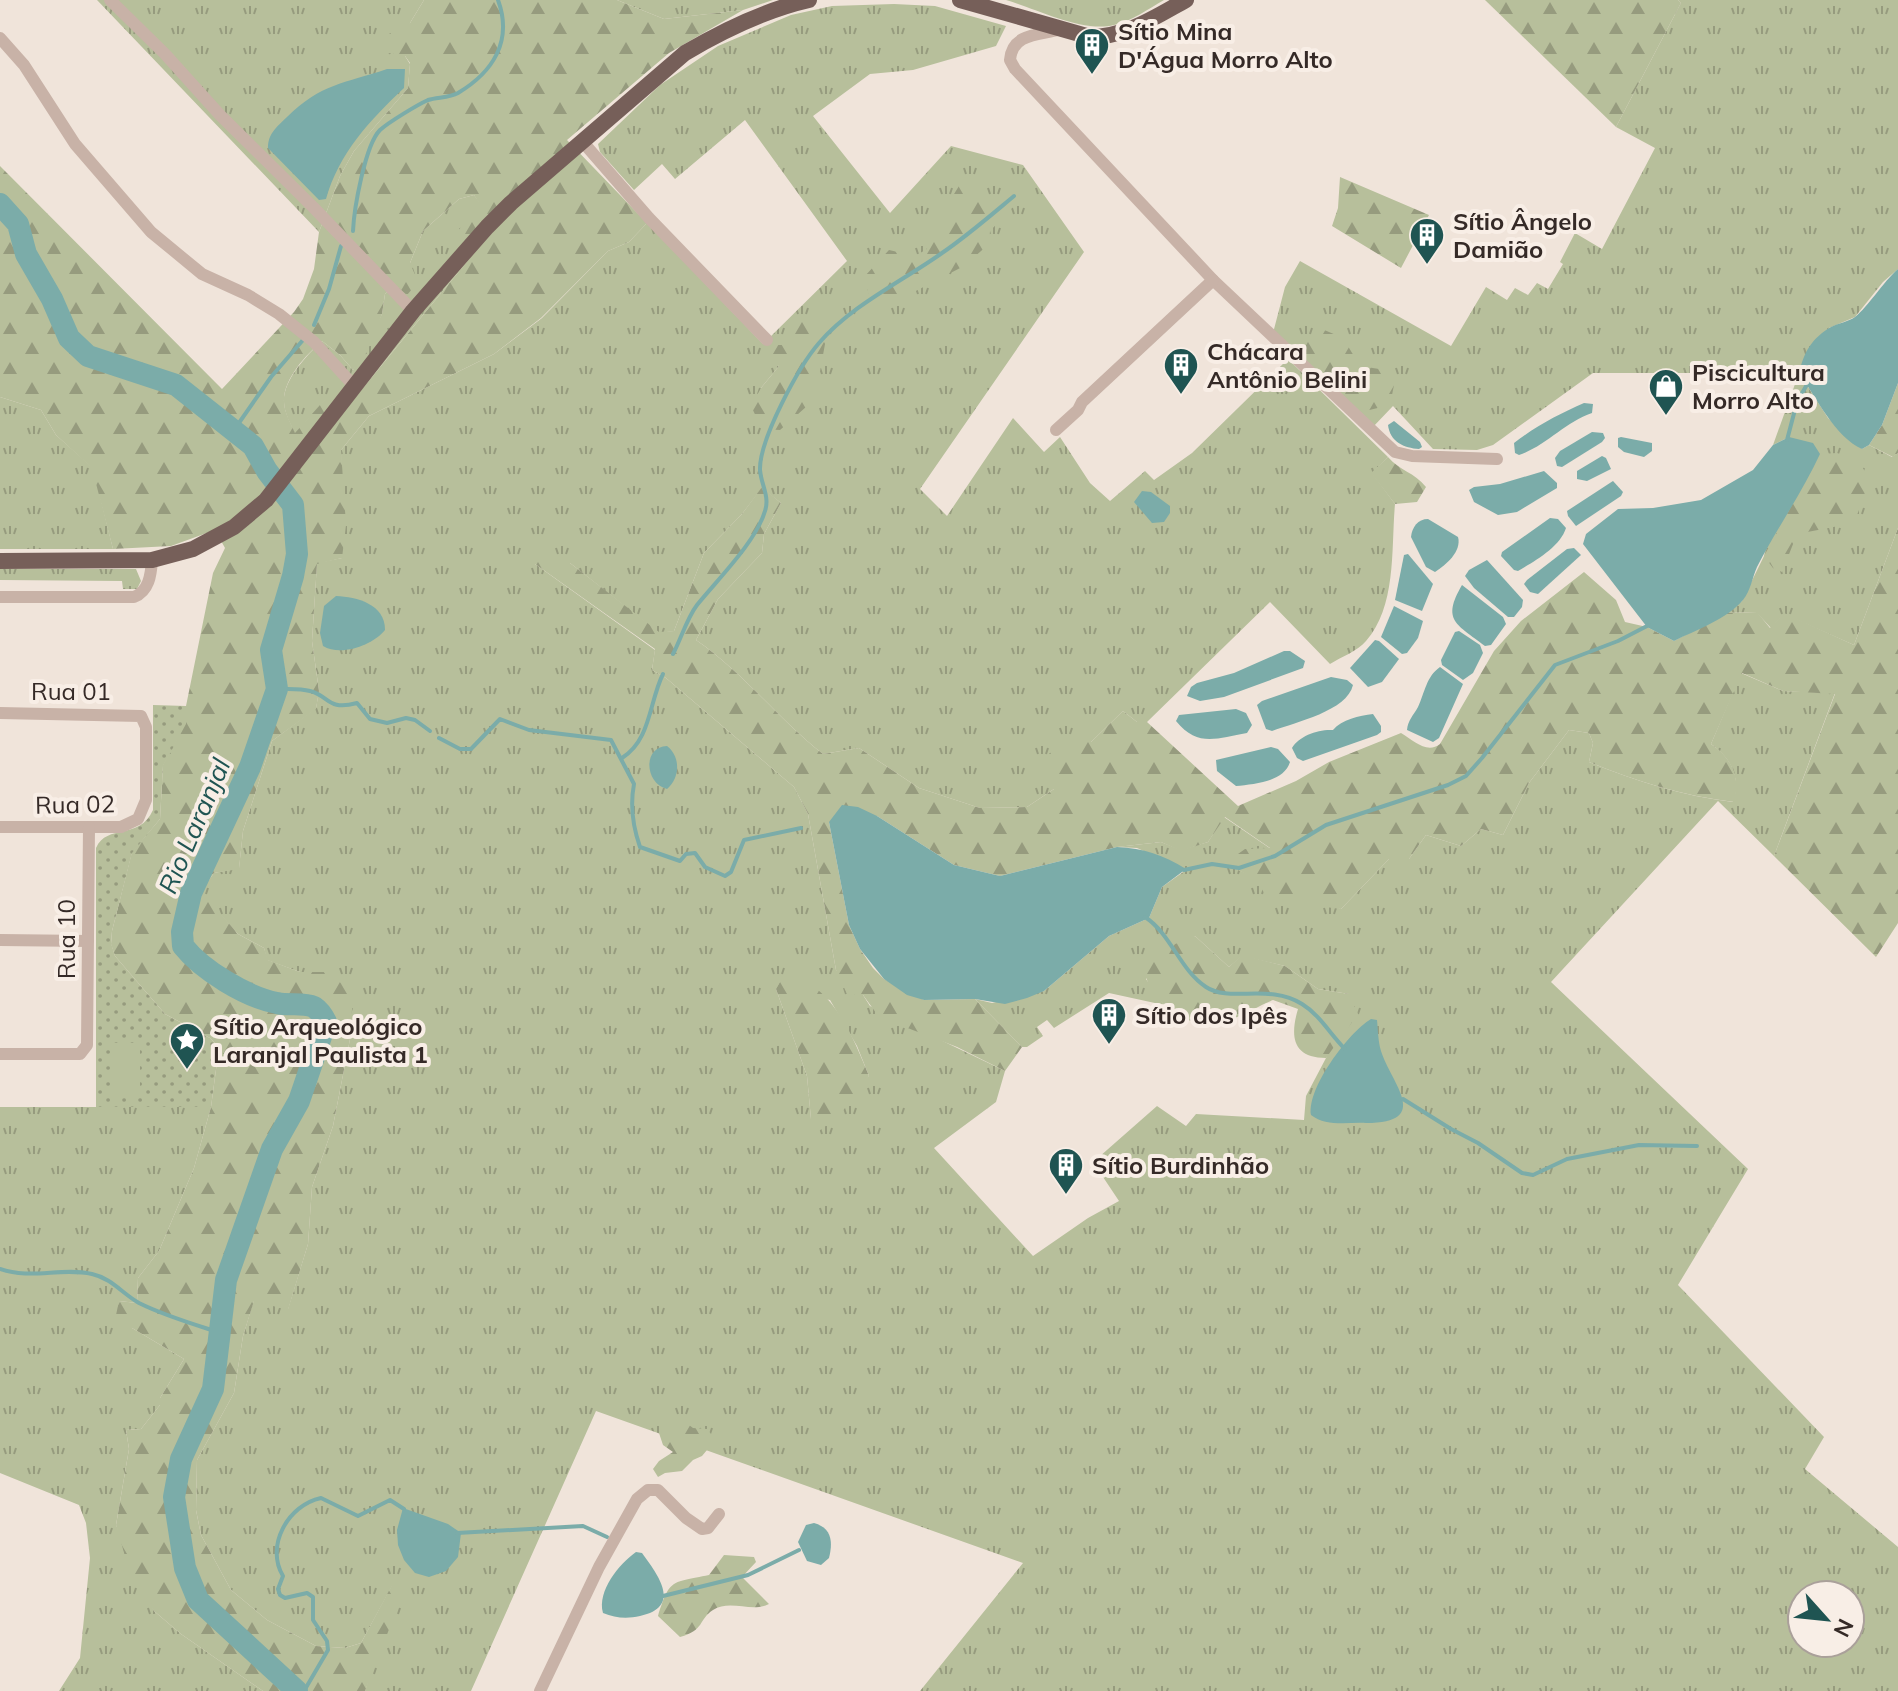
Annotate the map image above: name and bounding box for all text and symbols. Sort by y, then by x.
place label: Sítio Mina D'Água Morro Alto [1118,16,1333,74]
building icon: Sítio Mina D'Água Morro Alto [1073,26,1111,76]
place label: Sítio Ângelo Damião [1453,206,1592,264]
building icon: Sítio Ângelo Damião [1408,216,1446,266]
place label: Chácara Antônio Belini [1207,336,1367,394]
building icon: Chácara Antônio Belini [1162,346,1200,396]
place label: Piscicultura Morro Alto [1692,357,1825,415]
shop icon: Piscicultura Morro Alto [1647,367,1685,417]
street label: Rua 01 [31,676,111,706]
water label: Rio Laranjal [151,753,238,899]
street label: Rua 02 [35,788,115,820]
street label: Rua 10 [51,899,81,979]
building icon: Sítio dos Ipês [1090,996,1128,1046]
place label: Sítio dos Ipês [1135,1000,1287,1030]
place label: Sítio Arqueológico Laranjal Paulista 1 [213,1011,428,1069]
place icon: Sítio Arqueológico Laranjal Paulista 1 [168,1021,206,1071]
building icon: Sítio Burdinhão [1047,1146,1085,1196]
place label: Sítio Burdinhão [1092,1150,1269,1180]
north arrow [1786,1579,1866,1659]
text: N [1828,1614,1860,1642]

